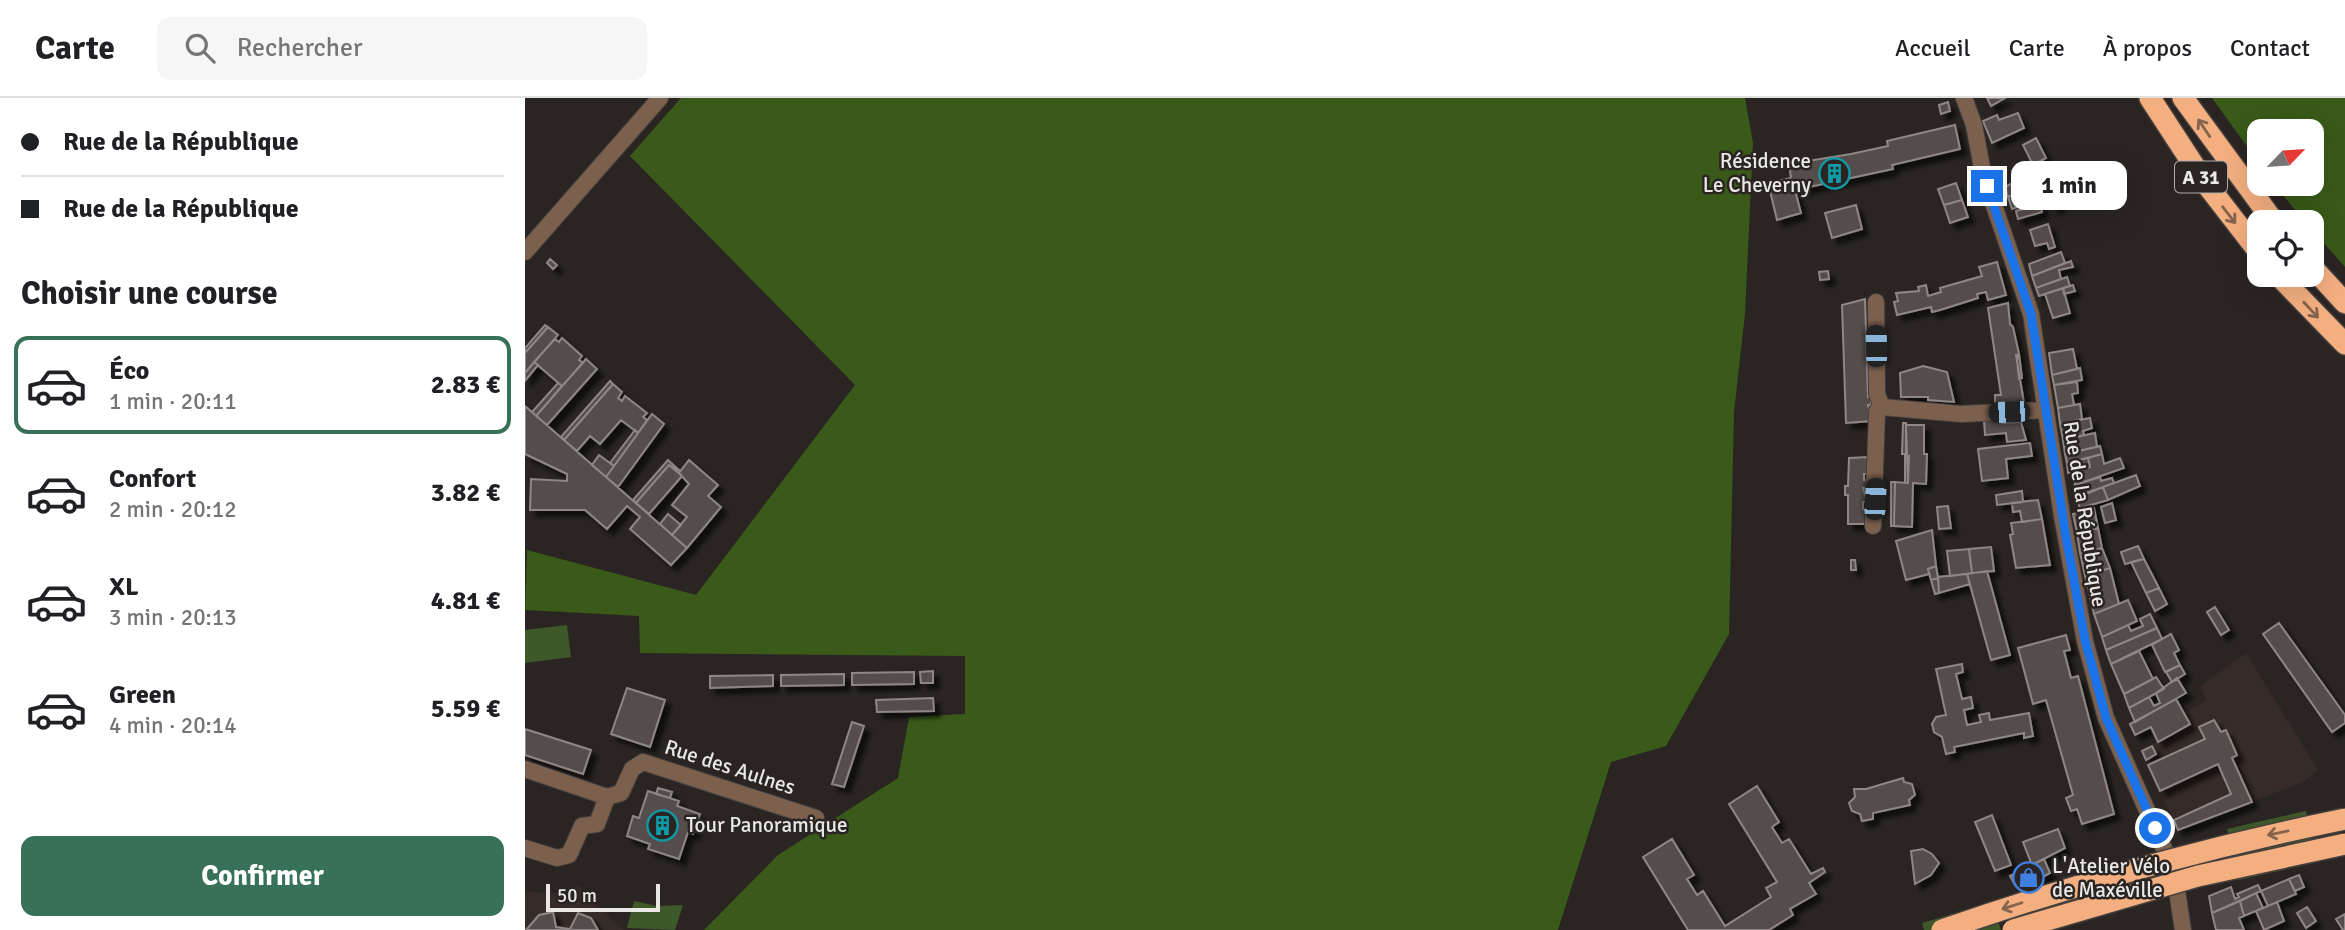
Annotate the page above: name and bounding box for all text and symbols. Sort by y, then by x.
search box [157,17,647,80]
text: Carte [35,28,115,69]
icon: search [181,29,219,67]
text: Rechercher [237,32,363,64]
text: Accueil [1895,33,1971,63]
text: Carte [2009,33,2065,63]
text: À propos [2103,33,2192,63]
text: Contact [2230,33,2310,63]
one-way arrow [2197,119,2211,138]
north arrow [2247,119,2324,196]
map controls [2247,119,2324,287]
text: Rue de la République [63,126,299,158]
place label: Résidence Le Cheverny [1703,148,1811,198]
building icon: Résidence Le Cheverny [1817,156,1851,190]
callout: 1 min [2011,162,2127,210]
road number: A 31 [2175,162,2227,192]
route end [1971,170,2003,202]
text: 1 min [2041,171,2097,200]
text: Rue de la République [63,193,299,225]
one-way arrow [2222,206,2237,224]
button: locate [2247,210,2324,287]
text: Choisir une course [21,274,278,313]
one-way arrow [2302,302,2319,319]
car [1866,325,1887,367]
icon: car [25,354,88,417]
text: Éco [109,355,149,387]
text: 2.83 € [431,369,500,401]
text: 1 min · 20:11 [109,387,237,416]
car [1988,401,2031,423]
street label: Rue de la République [2057,419,2113,609]
icon: car [25,462,88,525]
text: Confort [109,463,196,495]
text: 3.82 € [431,477,500,509]
car [1864,477,1887,521]
text: 2 min · 20:12 [109,495,237,524]
icon: car [25,570,88,633]
text: XL [109,571,139,603]
text: 4.81 € [431,585,500,617]
text: 3 min · 20:13 [109,603,237,632]
icon: car [25,678,88,741]
text: Green [109,679,176,711]
text: 5.59 € [431,693,500,725]
text: 4 min · 20:14 [109,711,237,740]
street label: Rue des Aulnes [662,734,798,800]
building icon: Tour Panoramique [646,808,680,842]
place label: Tour Panoramique [686,812,848,838]
route start [2139,812,2171,844]
one-way arrow [2267,827,2290,840]
button: Confirmer [21,836,504,916]
place label: L'Atelier Vélo de Maxéville [2052,853,2170,903]
shop icon: L'Atelier Vélo de Maxéville [2012,861,2046,895]
scale bar [546,881,660,913]
text: 50 m [557,884,597,908]
one-way arrow [2001,901,2023,913]

